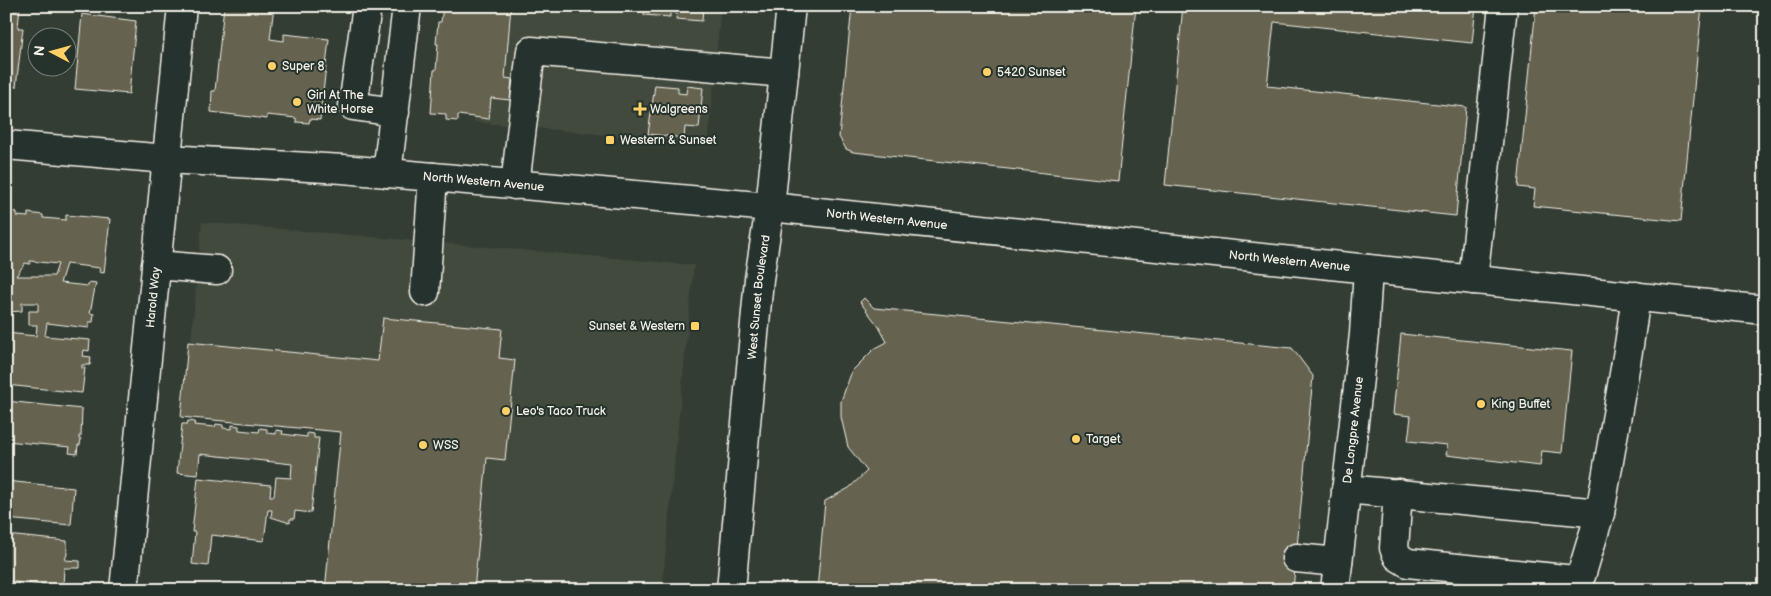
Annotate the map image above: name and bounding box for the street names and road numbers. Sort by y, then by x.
street label: North Western Avenue [422,169,545,195]
street label: North Western Avenue [825,206,948,233]
street label: West Sunset Boulevard [745,234,774,360]
street label: North Western Avenue [1228,248,1351,275]
street label: Harold Way [143,266,164,329]
street label: De Longpre Avenue [1340,376,1367,484]

